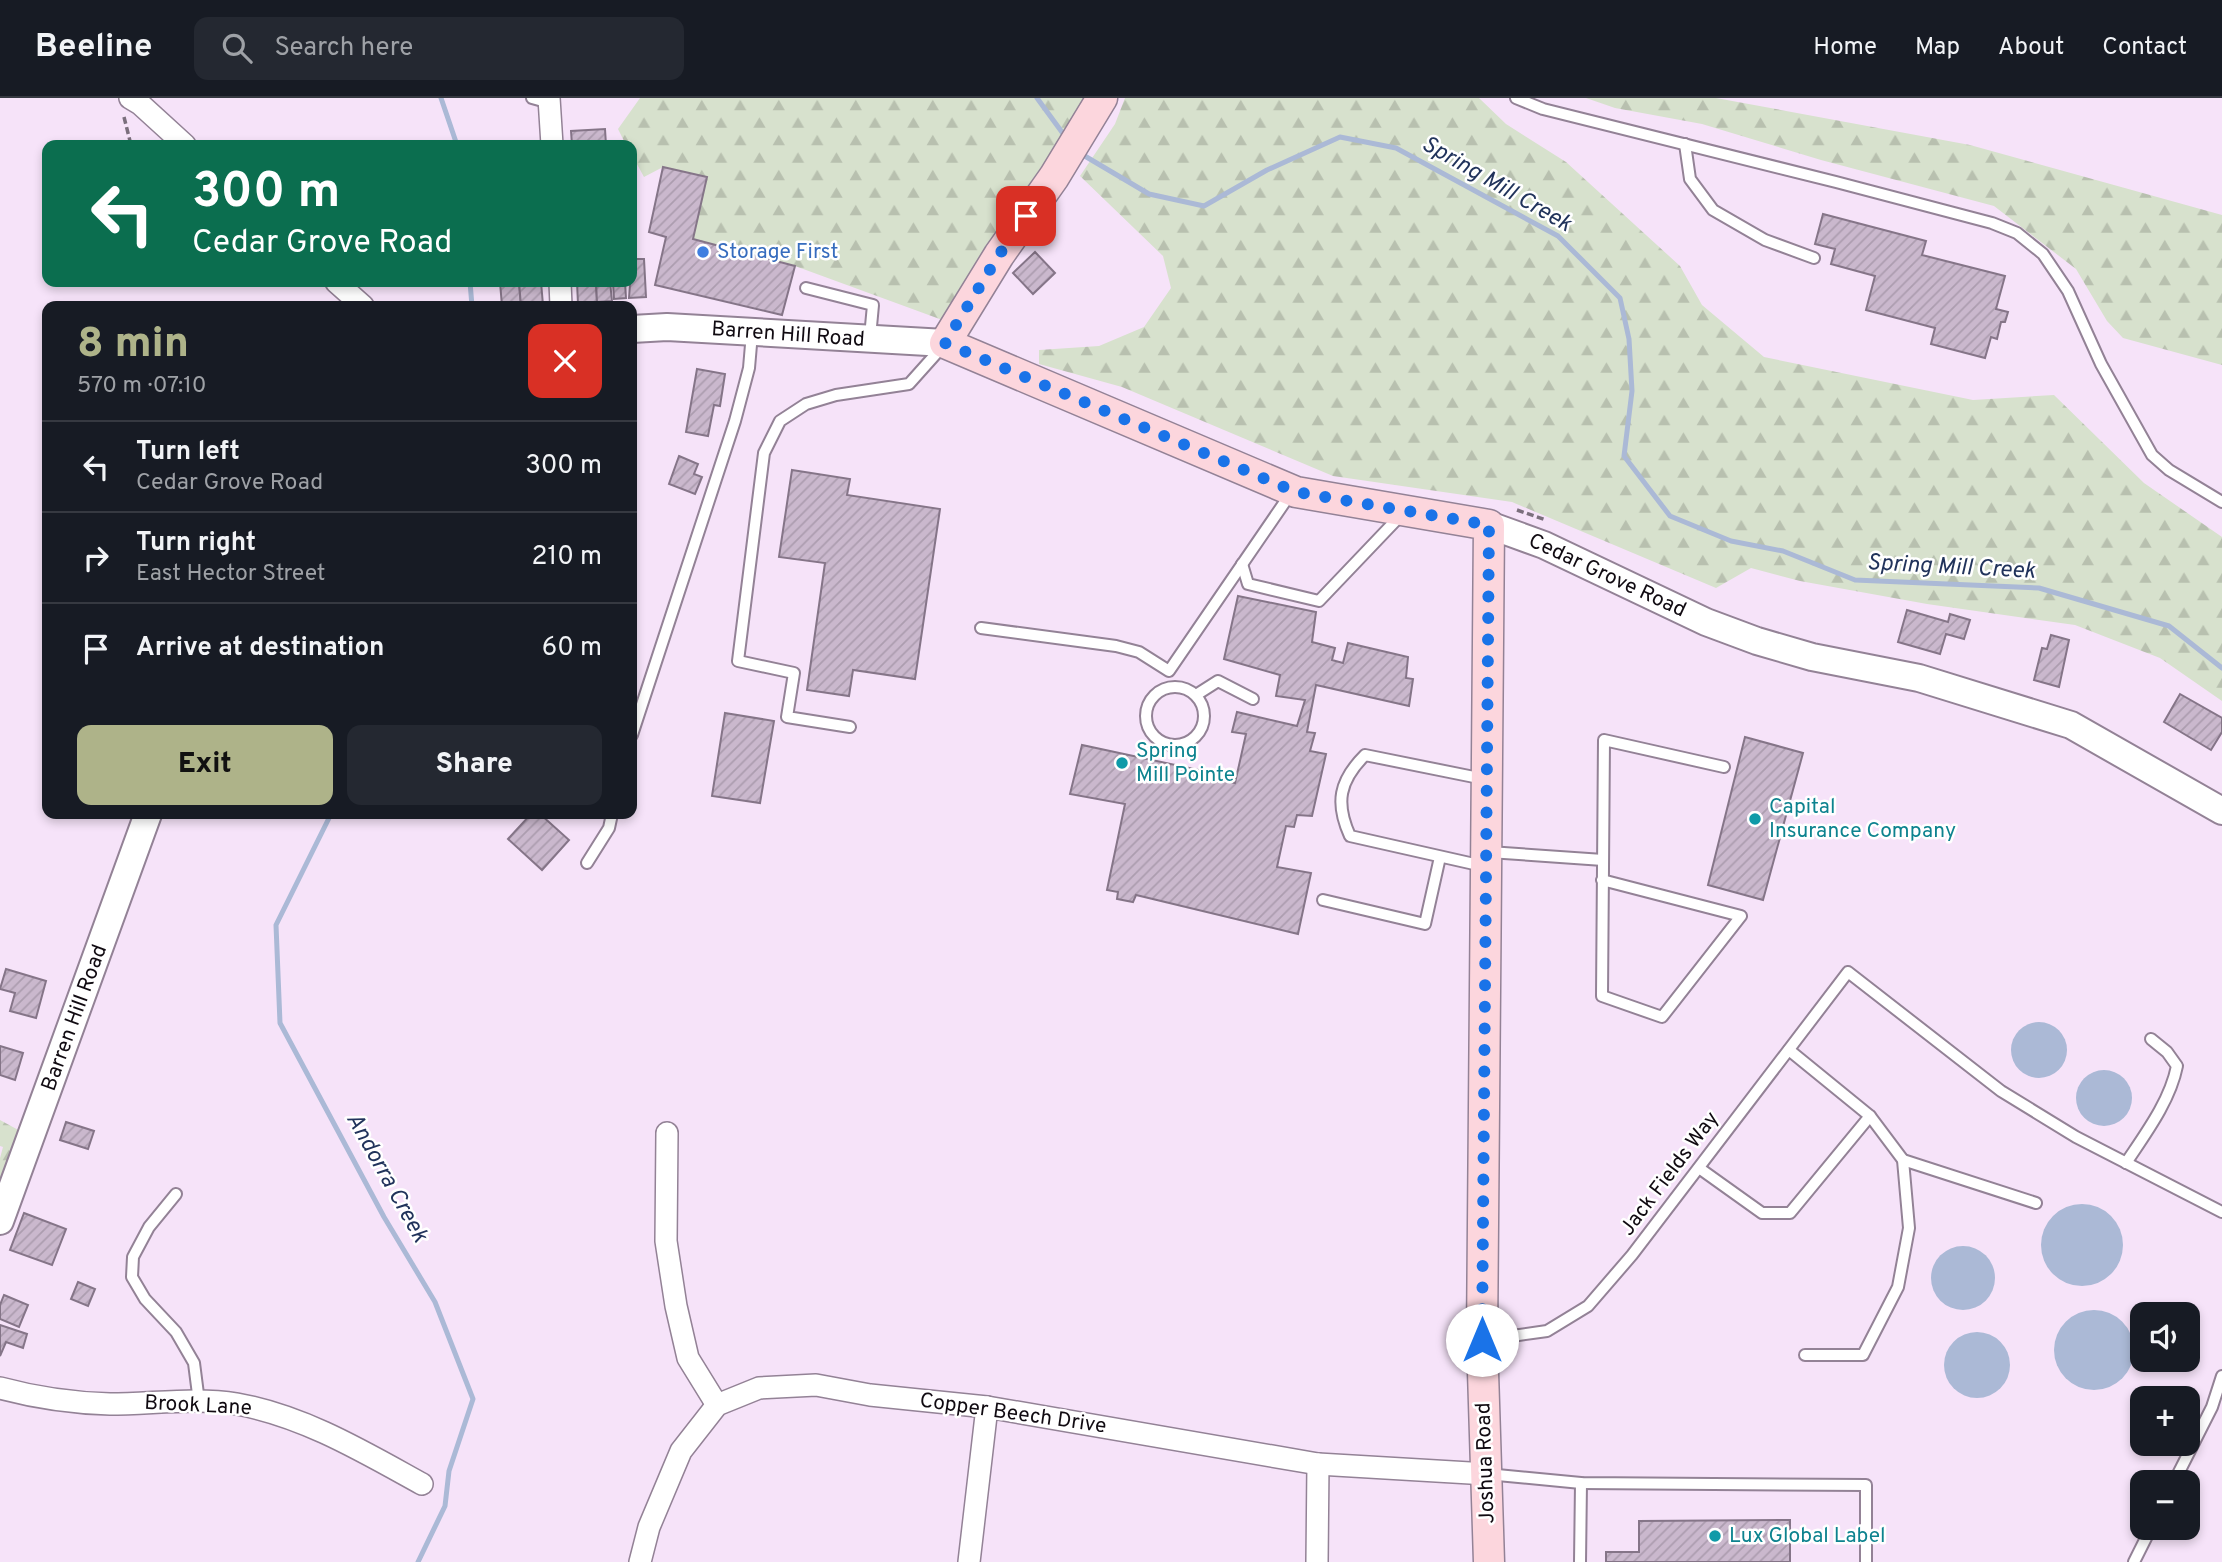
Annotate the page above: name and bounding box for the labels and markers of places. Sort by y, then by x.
pin [996,186,1056,246]
place label: Storage First [717,239,838,266]
marker: Storage First [695,244,711,260]
place label: Spring Mill Pointe [1136,738,1235,789]
marker: Spring Mill Pointe [1114,755,1130,771]
place label: Capital Insurance Company [1769,794,1956,845]
marker: Capital Insurance Company [1747,811,1763,827]
place label: Lux Global Label [1729,1523,1885,1550]
marker: Lux Global Label [1707,1528,1723,1544]

